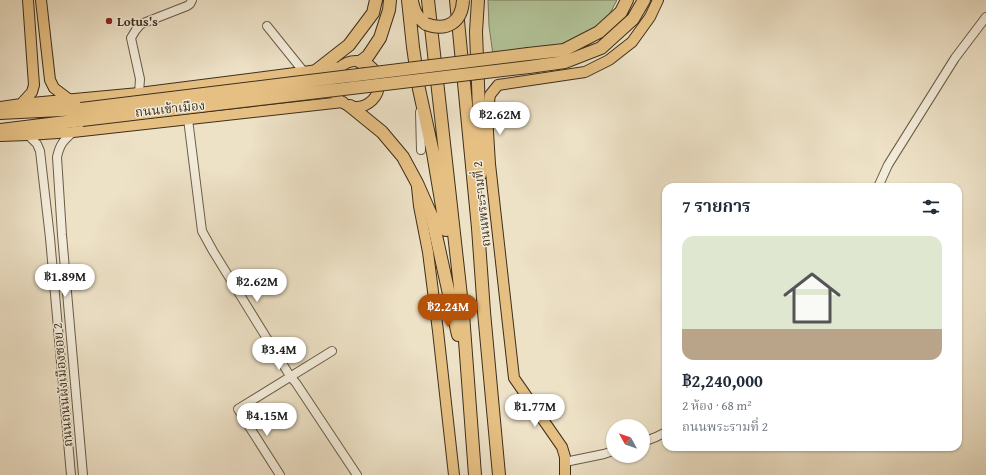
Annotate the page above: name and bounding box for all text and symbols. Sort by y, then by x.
place label: Lotus's [117,12,158,31]
marker: Lotus's [104,16,114,26]
street label: ถนนเข้าเมือง [134,95,206,122]
pin: ฿2.62M [467,102,533,136]
text: ฿2.62M [479,105,521,124]
street label: ถนนพระรามที่ 2 [468,160,495,248]
text: 7 รายการ [682,193,751,218]
icon: filters [920,196,942,218]
icon: home [776,262,848,334]
pin: ฿1.89M [32,264,98,298]
text: ฿1.89M [44,267,86,286]
pin: ฿2.62M [224,269,290,303]
text: ฿2.62M [236,272,278,291]
pin: ฿2.24M [415,294,481,328]
text: ฿2.24M [427,297,469,316]
street label: ถนนถนนผังเมืองซอย 2 [48,322,77,448]
pin: ฿3.4M [251,337,307,371]
text: ฿3.4M [261,340,297,359]
text: ฿2,240,000 [682,368,763,393]
pin: ฿1.77M [502,394,568,428]
text: 2 ห้อง · 68 m² [682,396,752,415]
text: ฿1.77M [514,397,556,416]
pin: ฿4.15M [234,403,300,437]
text: ฿4.15M [246,406,288,425]
text: ถนนพระรามที่ 2 [682,417,768,436]
north arrow [606,419,650,463]
map controls [606,419,650,463]

